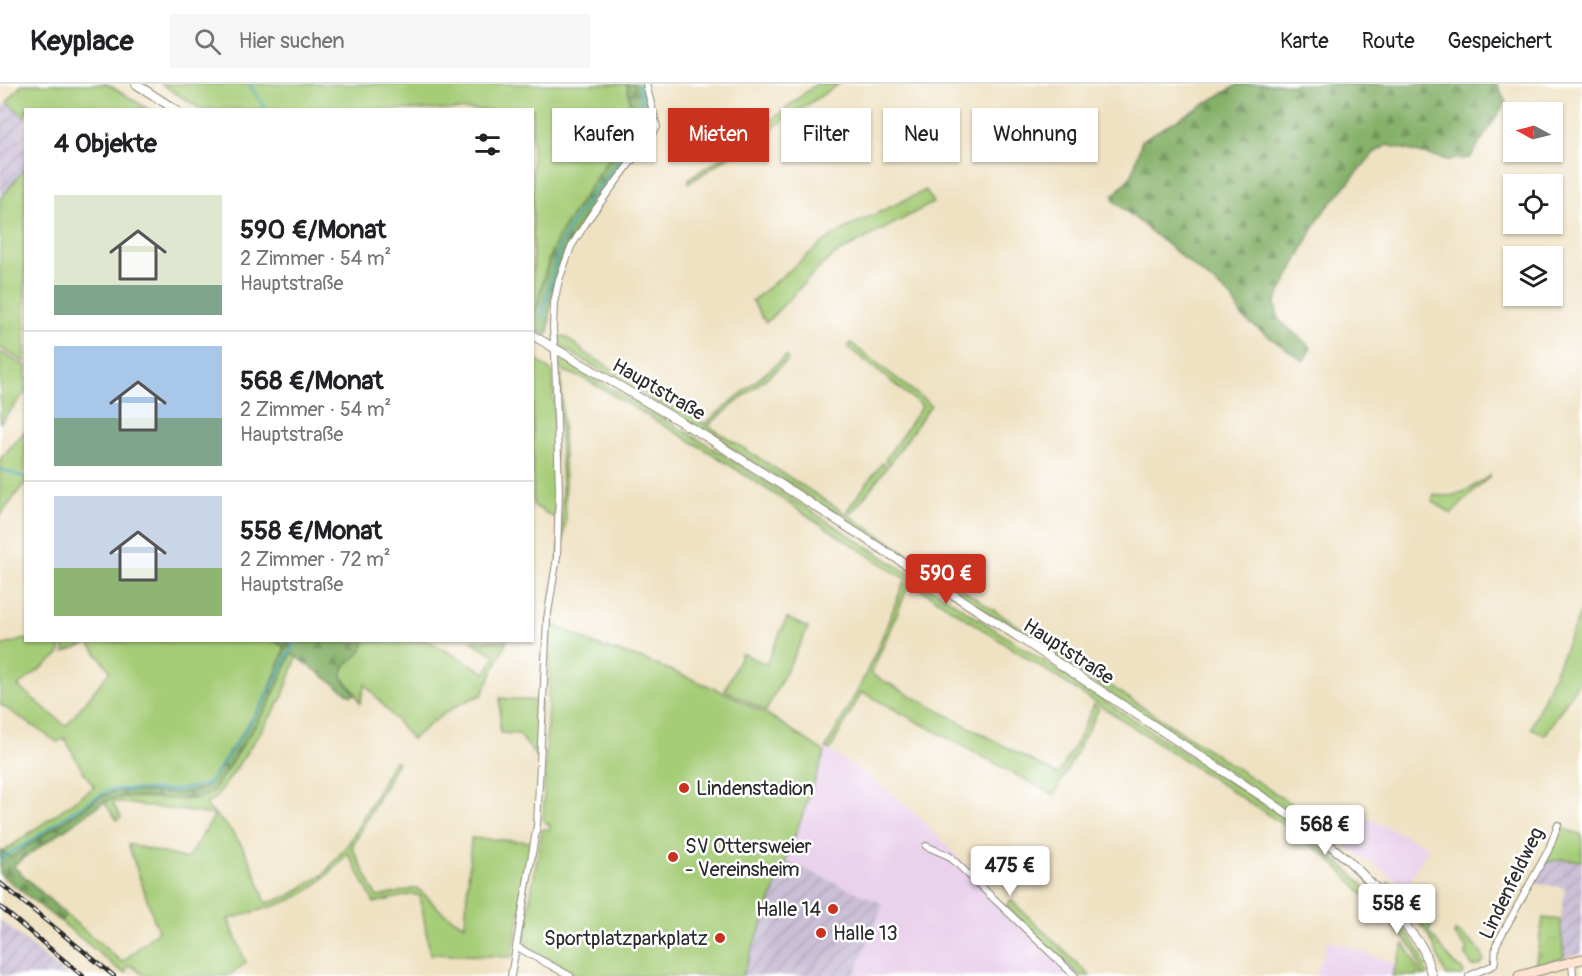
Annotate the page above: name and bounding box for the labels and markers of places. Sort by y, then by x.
pin: 590 € [904,554,988,605]
place label: Lindenstadion [696,776,814,801]
marker: Lindenstadion [677,781,691,795]
pin: 568 € [1283,805,1367,856]
place label: SV Ottersweier - Vereinsheim [685,834,812,882]
pin: 475 € [968,846,1052,897]
marker: SV Ottersweier - Vereinsheim [666,850,680,864]
pin: 558 € [1355,884,1439,935]
place label: Halle 14 [756,897,821,922]
marker: Halle 14 [826,902,840,916]
place label: Halle 13 [833,921,898,946]
place label: Sportplatzparkplatz [544,926,708,951]
marker: Halle 13 [814,926,828,940]
marker: Sportplatzparkplatz [713,931,727,945]

